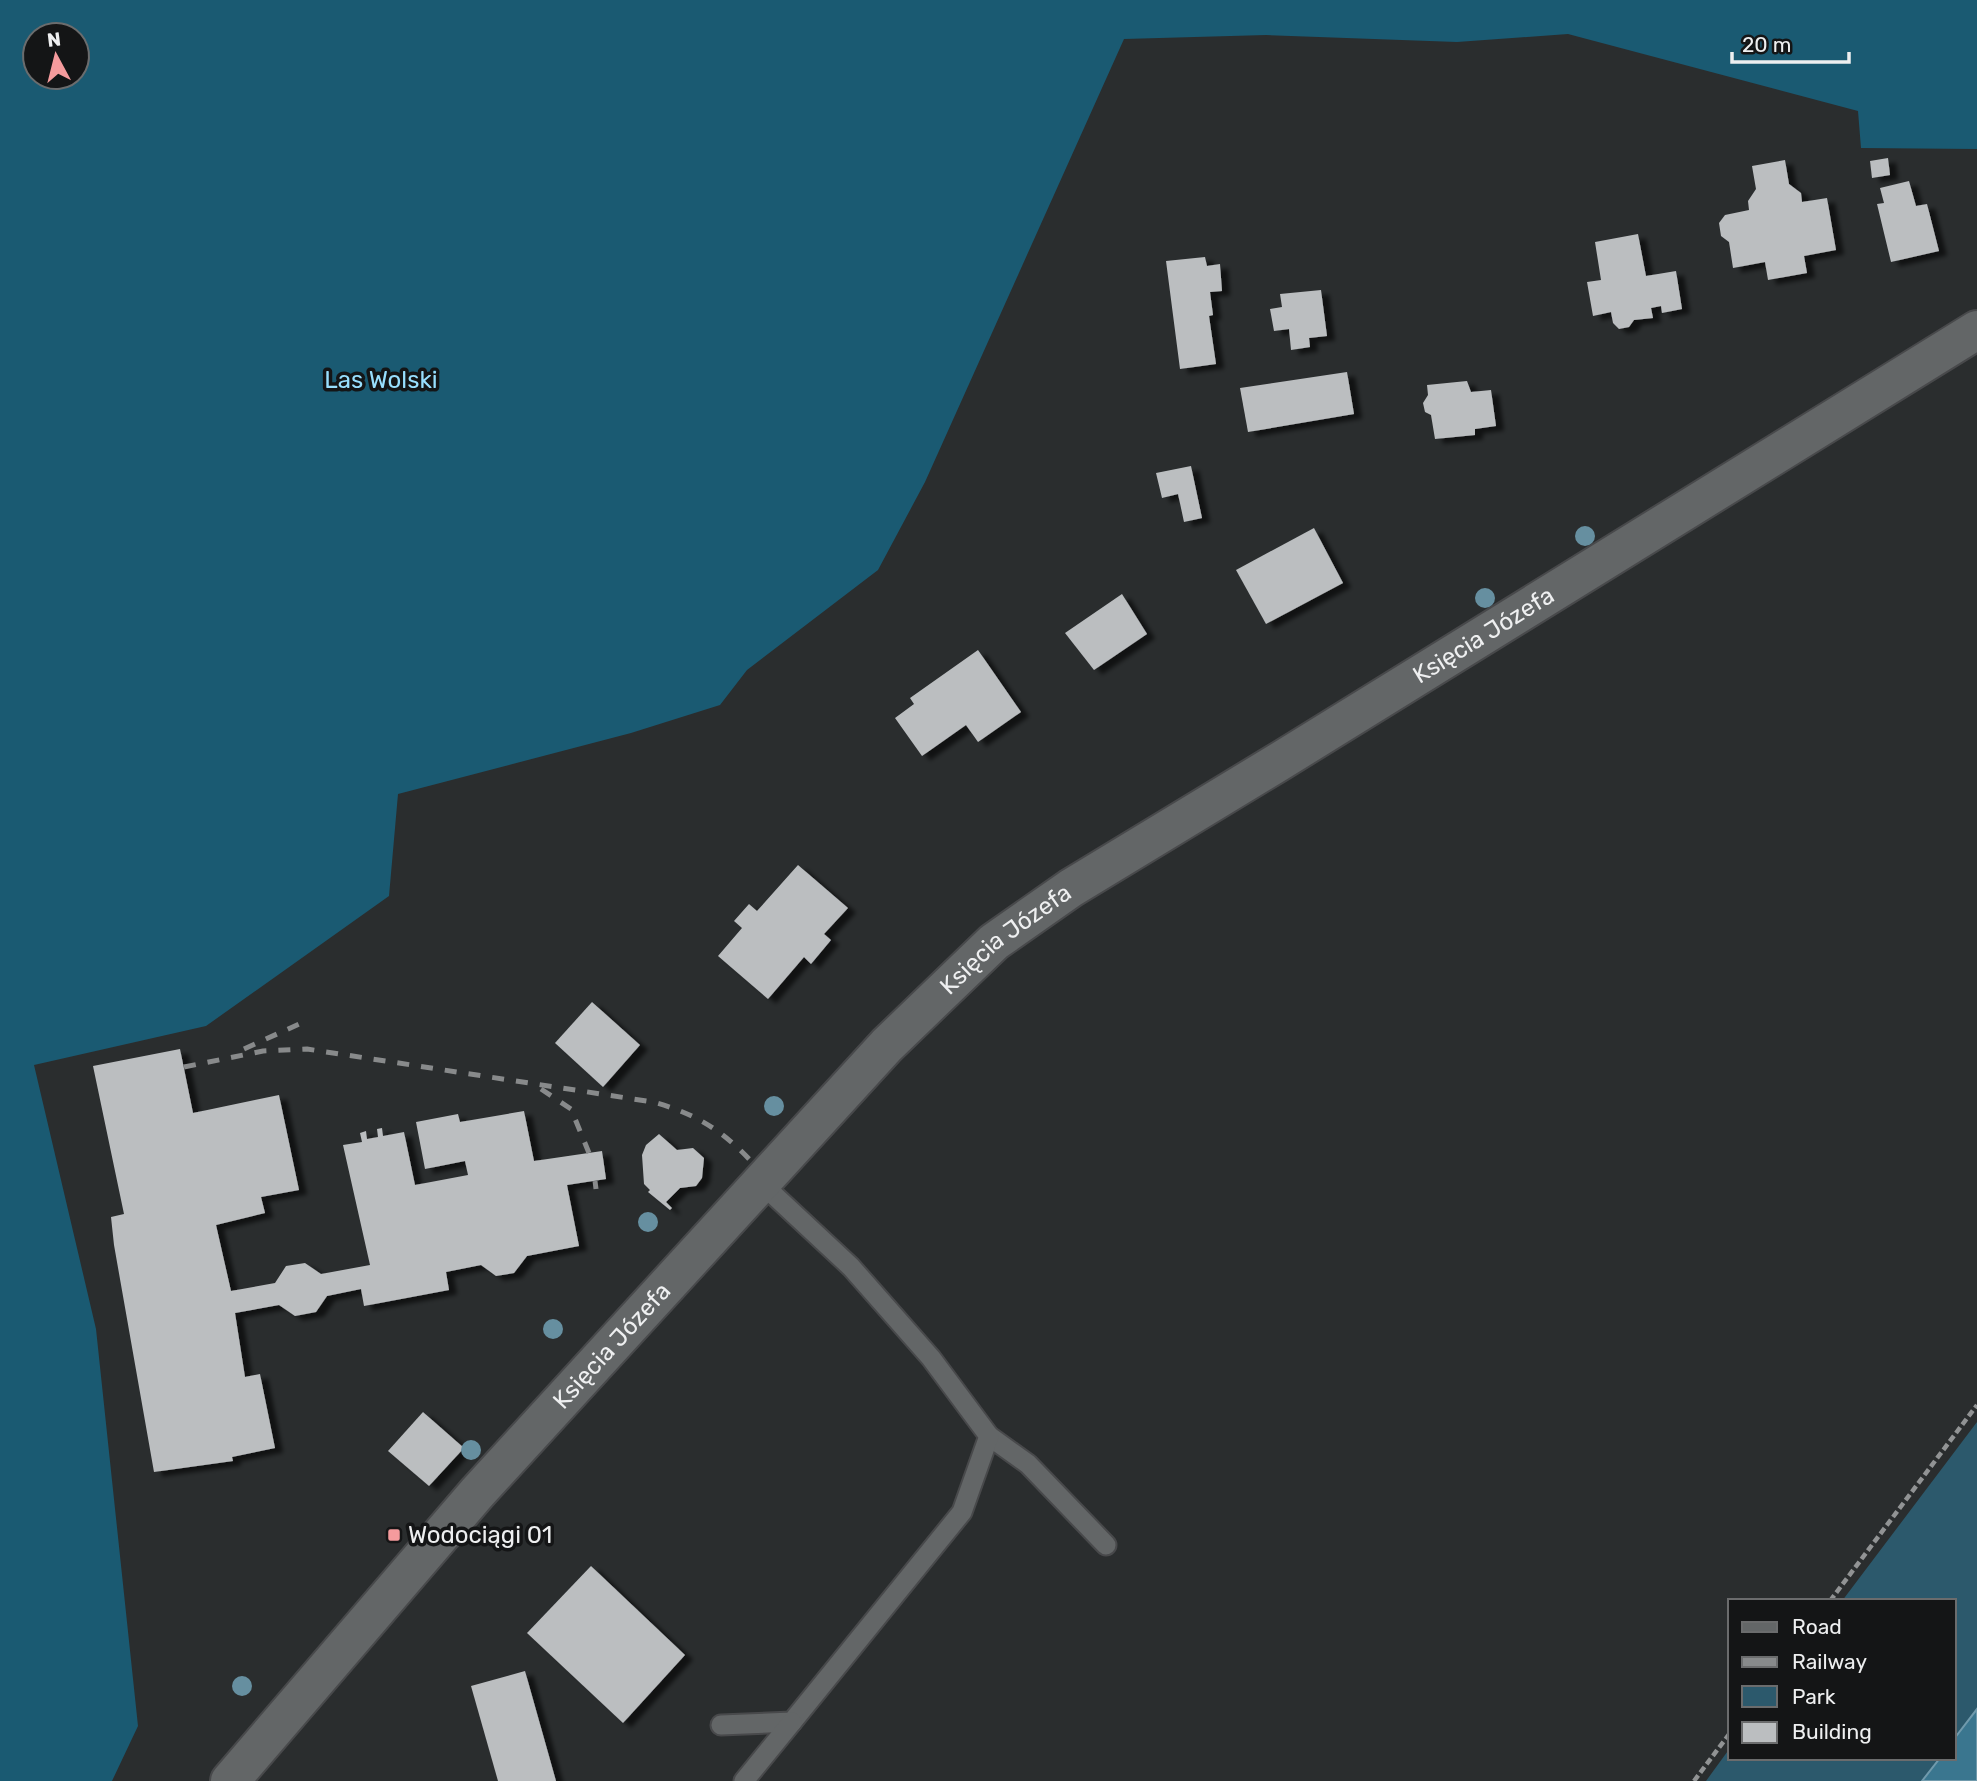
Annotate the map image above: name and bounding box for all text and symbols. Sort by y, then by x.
north arrow [21,21,91,91]
scale bar [1732,21,1849,65]
text: N [46,27,62,52]
text: 20 m [1742,32,1791,57]
park label: Las Wolski [324,366,438,394]
street label: Księcia Józefa [1408,581,1559,689]
street label: Księcia Józefa [934,878,1077,1000]
street label: Księcia Józefa [547,1277,676,1414]
place label: Wodociągi 01 [408,1521,552,1549]
marker: Wodociągi 01 [386,1527,402,1543]
legend [1728,1599,1956,1760]
text: Road [1792,1614,1842,1639]
text: Railway [1792,1649,1867,1674]
text: Park [1792,1684,1836,1709]
text: Building [1792,1719,1872,1744]

